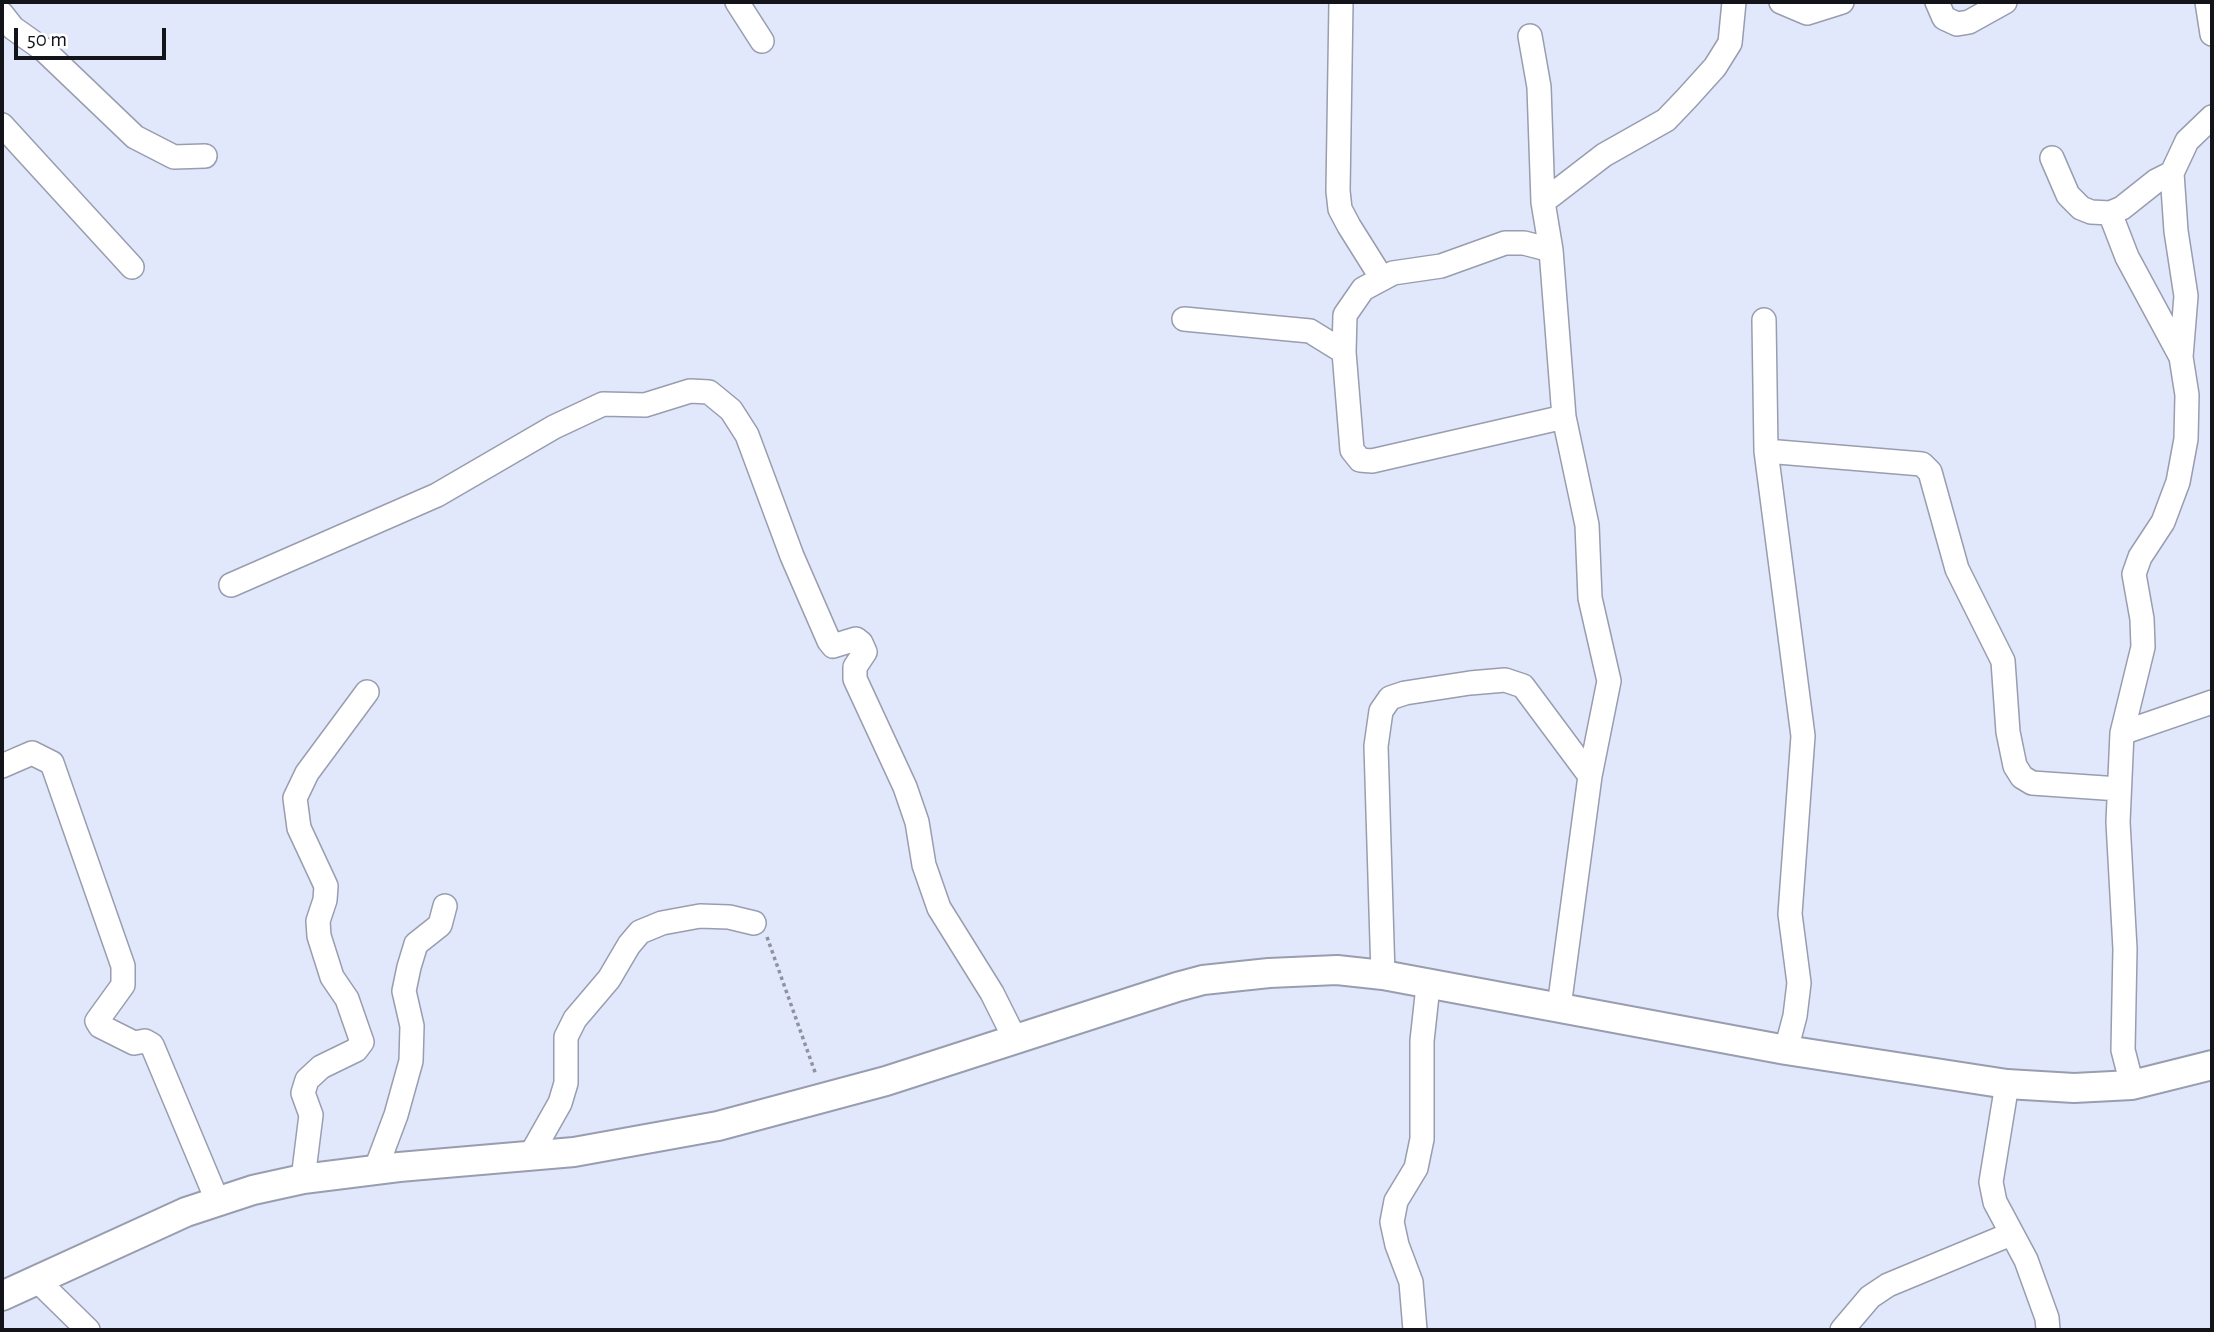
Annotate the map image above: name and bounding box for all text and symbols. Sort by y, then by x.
scale bar [18,14,170,58]
text: 50 m [27,29,67,50]

